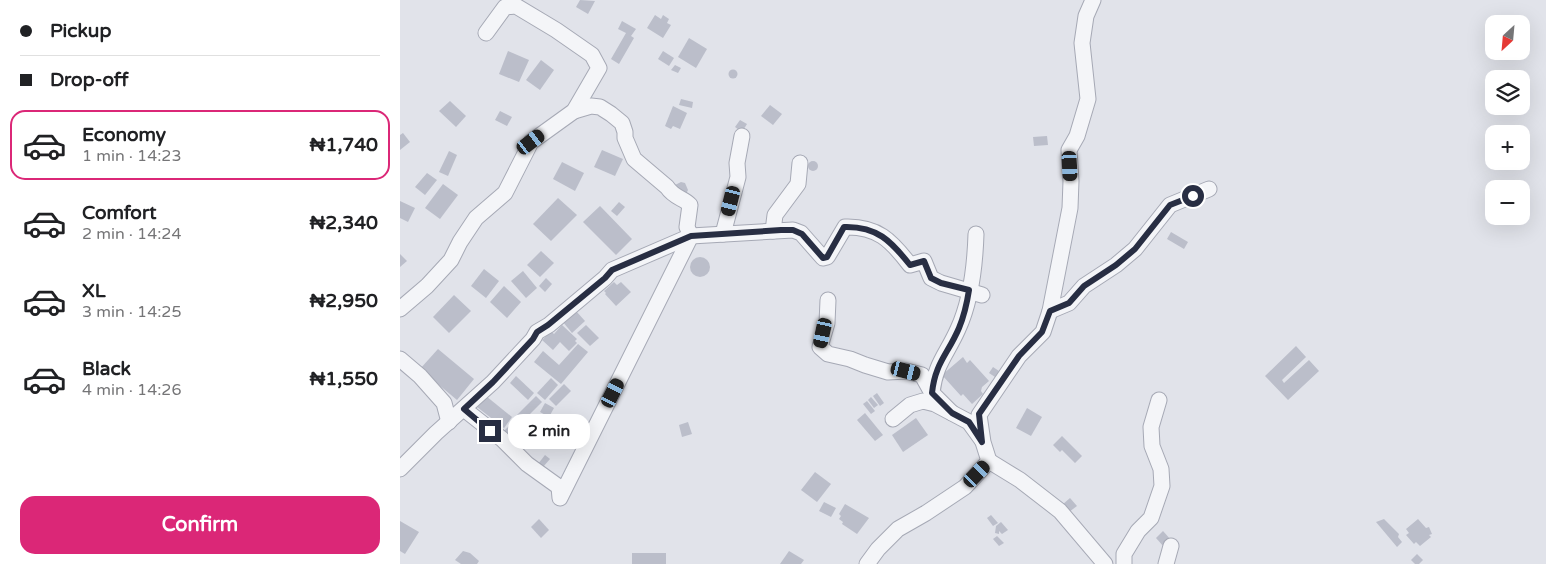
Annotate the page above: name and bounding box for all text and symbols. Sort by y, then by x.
north arrow [1485,15,1530,60]
map controls [1485,15,1530,225]
text: Pickup [50,20,111,42]
text: Drop-off [50,69,129,91]
button: layers [1485,70,1530,115]
icon: car [22,123,67,168]
text: Economy [82,124,166,146]
button: + [1485,125,1530,170]
car [514,127,547,157]
text: ₦1,740 [310,134,378,156]
text: 1 min · 14:23 [82,146,181,166]
car [1061,151,1078,181]
button: − [1485,180,1530,225]
car [720,185,741,217]
route start [1182,185,1204,207]
icon: car [22,201,67,246]
text: Comfort [82,202,156,224]
text: ₦2,340 [309,212,378,234]
text: 2 min · 14:24 [82,224,181,244]
icon: car [22,279,67,324]
text: XL [82,280,106,302]
text: ₦2,950 [309,290,378,312]
text: 3 min · 14:25 [82,302,181,322]
car [812,317,833,349]
icon: car [22,357,67,402]
text: Black [82,358,131,380]
car [889,360,922,382]
text: ₦1,550 [309,368,378,390]
car [599,376,626,410]
text: 4 min · 14:26 [82,380,181,400]
callout: 2 min [508,414,590,448]
route end [479,420,501,442]
text: 2 min [528,421,570,441]
car [961,458,992,490]
button: Confirm [20,496,380,554]

